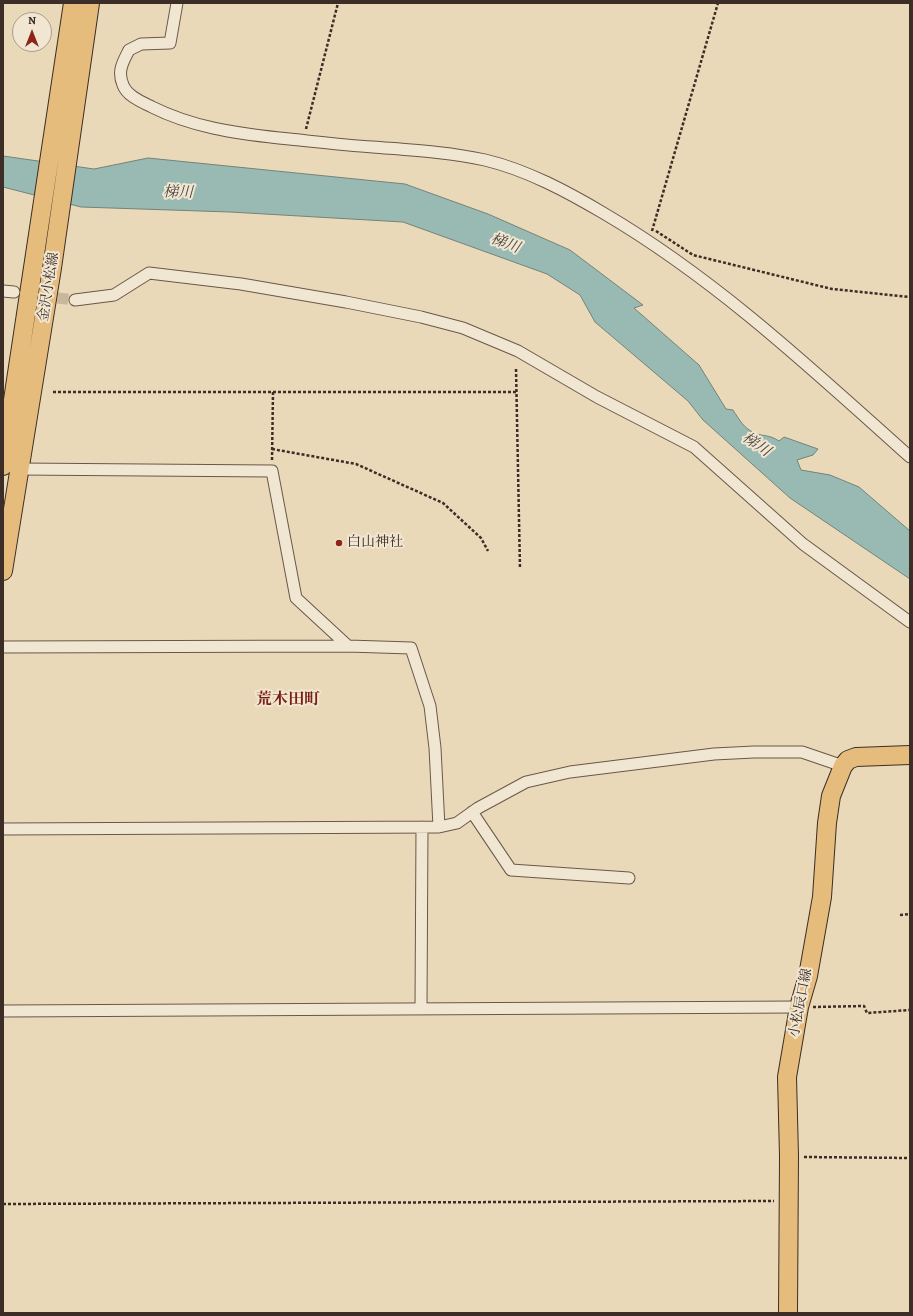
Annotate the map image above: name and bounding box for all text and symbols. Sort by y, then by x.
north arrow [12,12,52,52]
text: N [28,13,36,28]
water label: 梯川 [163,184,193,202]
water label: 梯川 [488,230,522,258]
street label: 金沢小松線 [35,251,63,323]
water label: 梯川 [739,429,773,461]
place label: 白山神社 [347,535,403,551]
marker: 白山神社 [334,538,344,548]
district label: 荒木田町 [256,690,320,710]
street label: 小松辰口線 [786,967,816,1039]

